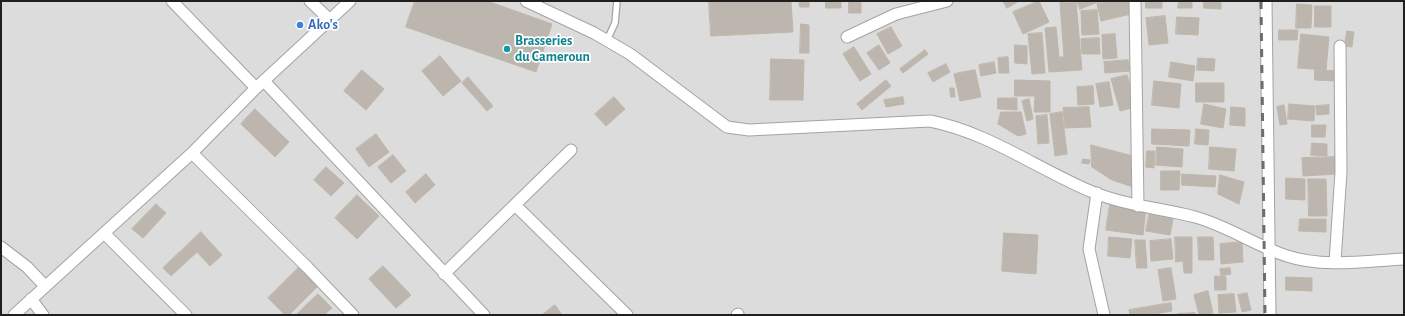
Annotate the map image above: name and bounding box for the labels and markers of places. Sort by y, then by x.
place label: Ako's [308,17,338,33]
marker: Ako's [295,20,305,30]
place label: Brasseries du Cameroun [515,33,590,66]
marker: Brasseries du Cameroun [502,44,512,54]

